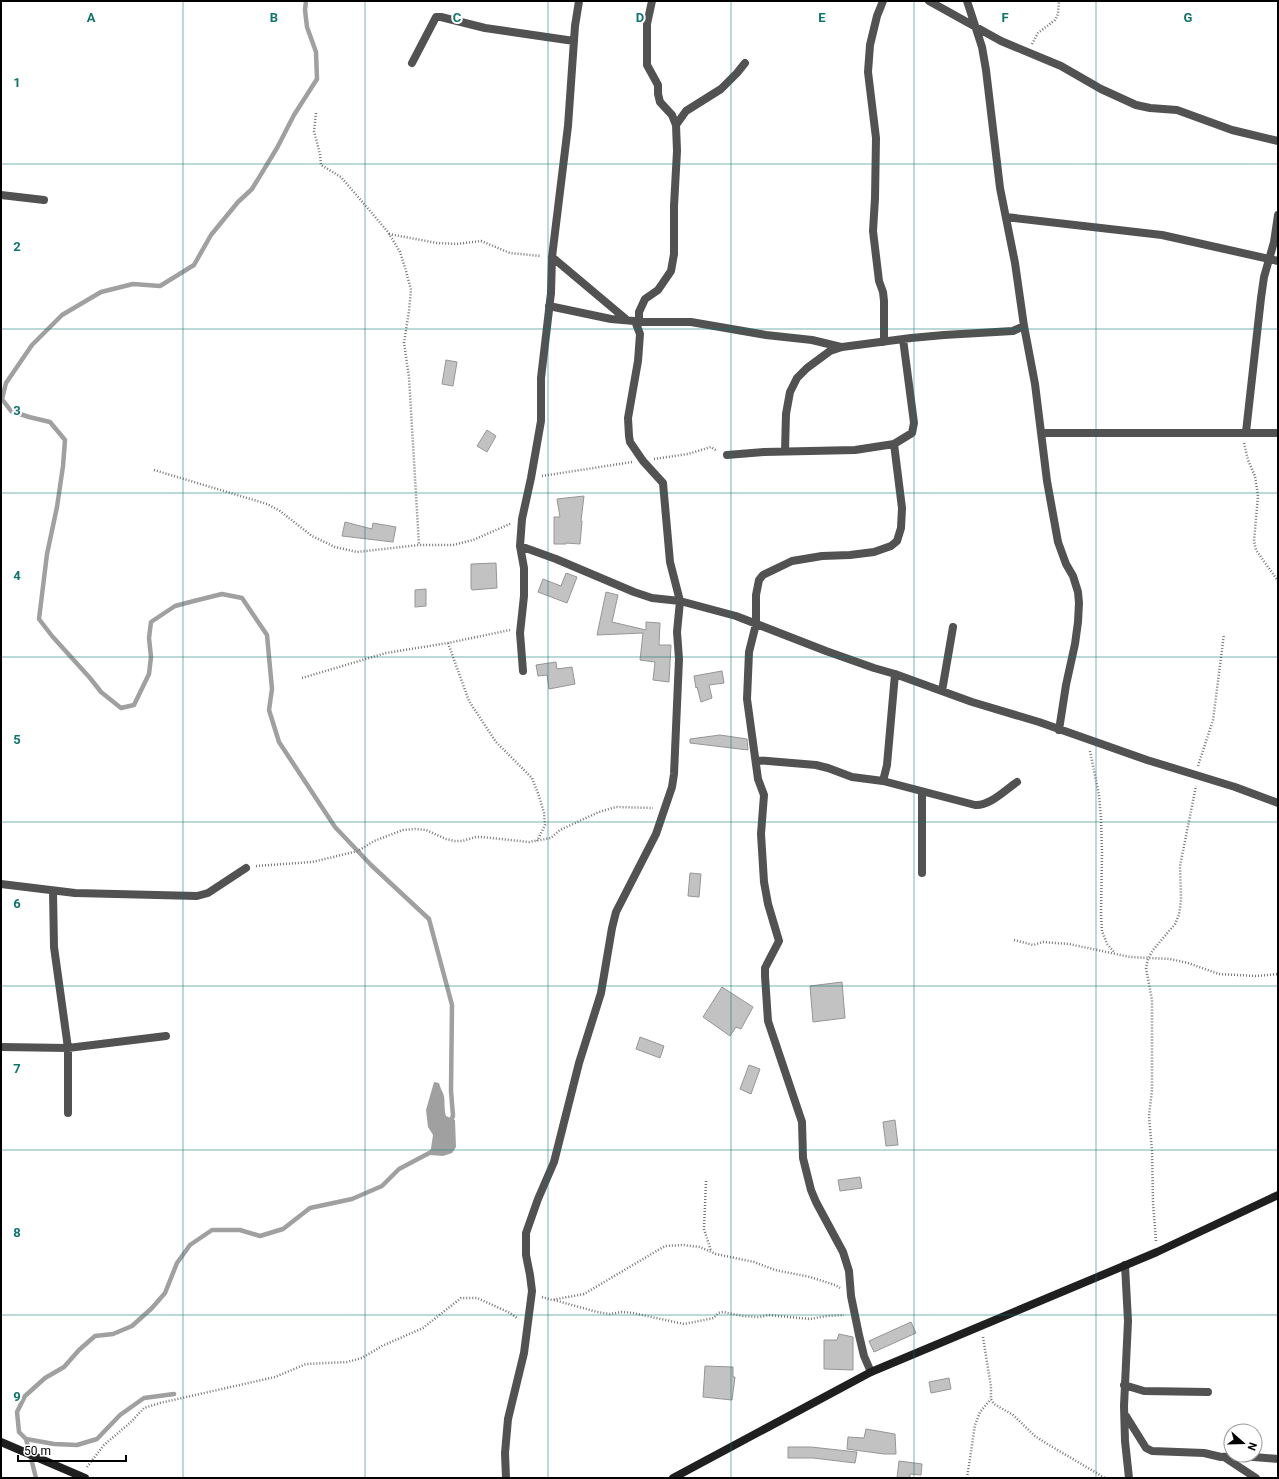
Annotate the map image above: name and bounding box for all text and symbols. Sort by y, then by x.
text: A [87,10,96,25]
text: B [270,10,278,25]
text: C [453,10,462,25]
text: D [636,10,644,25]
text: E [818,10,826,25]
text: F [1001,10,1009,25]
text: G [1184,10,1193,25]
text: 1 [13,75,21,90]
text: 2 [13,239,21,254]
text: 3 [13,403,21,418]
text: 4 [13,568,21,583]
text: 5 [13,732,21,747]
text: 6 [13,896,21,911]
text: 7 [13,1061,21,1076]
text: 8 [13,1225,21,1240]
text: 9 [13,1389,21,1404]
north arrow [1223,1423,1263,1463]
scale bar [18,1437,126,1463]
text: N [1244,1440,1259,1452]
text: 50 m [24,1444,51,1458]

